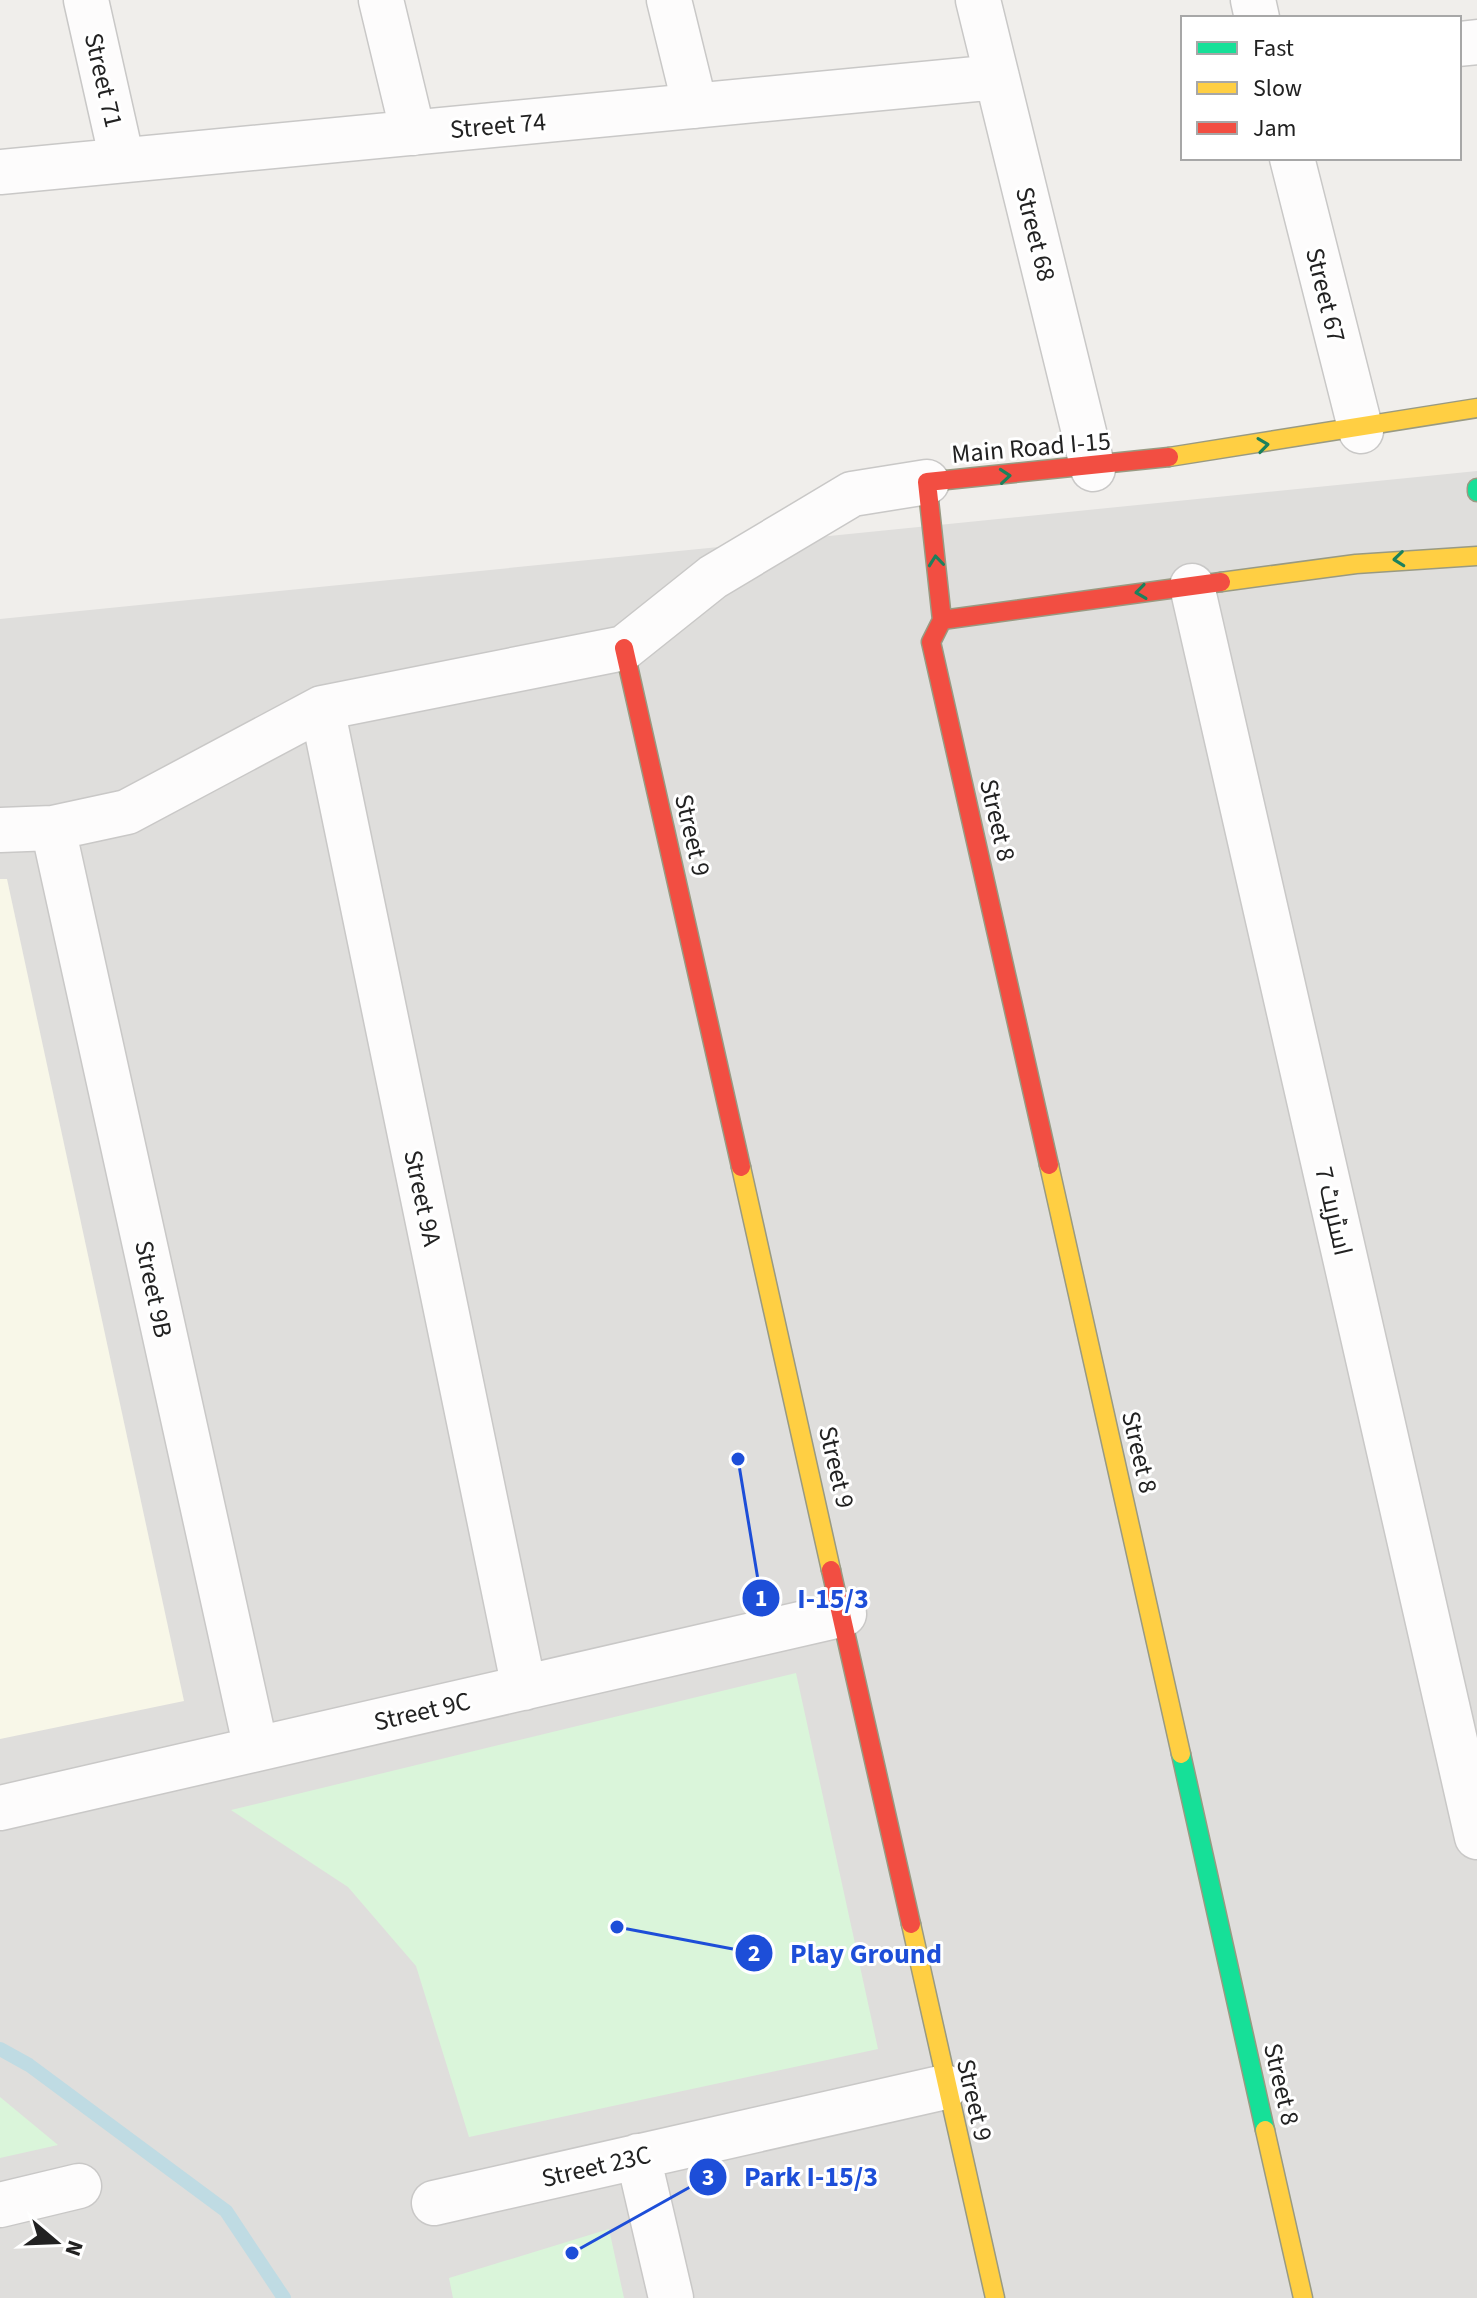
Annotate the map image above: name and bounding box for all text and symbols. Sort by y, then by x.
legend [1181,16,1461,160]
street label: Street 71 [75,29,132,131]
text: Fast [1253,31,1294,66]
text: Slow [1253,71,1302,106]
street label: Street 74 [449,103,548,148]
text: Jam [1253,111,1297,146]
street label: Street 68 [1006,183,1065,285]
street label: Street 67 [1296,244,1355,346]
street label: Main Road I-15 [950,422,1112,473]
one-way arrow [1256,437,1270,454]
one-way arrow [999,468,1012,485]
one-way arrow [1392,551,1405,568]
one-way arrow [927,554,944,567]
one-way arrow [1134,584,1147,601]
street label: Street 8 [970,775,1025,865]
street label: Street 9 [665,790,720,880]
street label: Street 9A [394,1147,451,1250]
street label: اسٹریٹ 7 [1305,1163,1362,1259]
street label: Street 9B [125,1237,182,1341]
street label: Street 8 [1112,1407,1167,1497]
street label: Street 9 [809,1422,864,1512]
callout: I-15/3 [741,1572,884,1624]
text: I-15/3 [797,1579,869,1619]
text: 1 [755,1581,767,1616]
street label: Street 9C [370,1682,474,1741]
callout: Play Ground [734,1927,958,1979]
text: Play Ground [790,1934,942,1974]
text: 2 [748,1936,760,1971]
street label: Street 8 [1254,2039,1309,2129]
street label: Street 9 [947,2055,1002,2145]
street label: Street 23C [538,2136,654,2197]
callout: Park I-15/3 [688,2151,894,2203]
text: Park I-15/3 [744,2157,878,2197]
text: 3 [702,2160,714,2195]
north arrow [16,2202,96,2282]
text: N [56,2236,91,2260]

